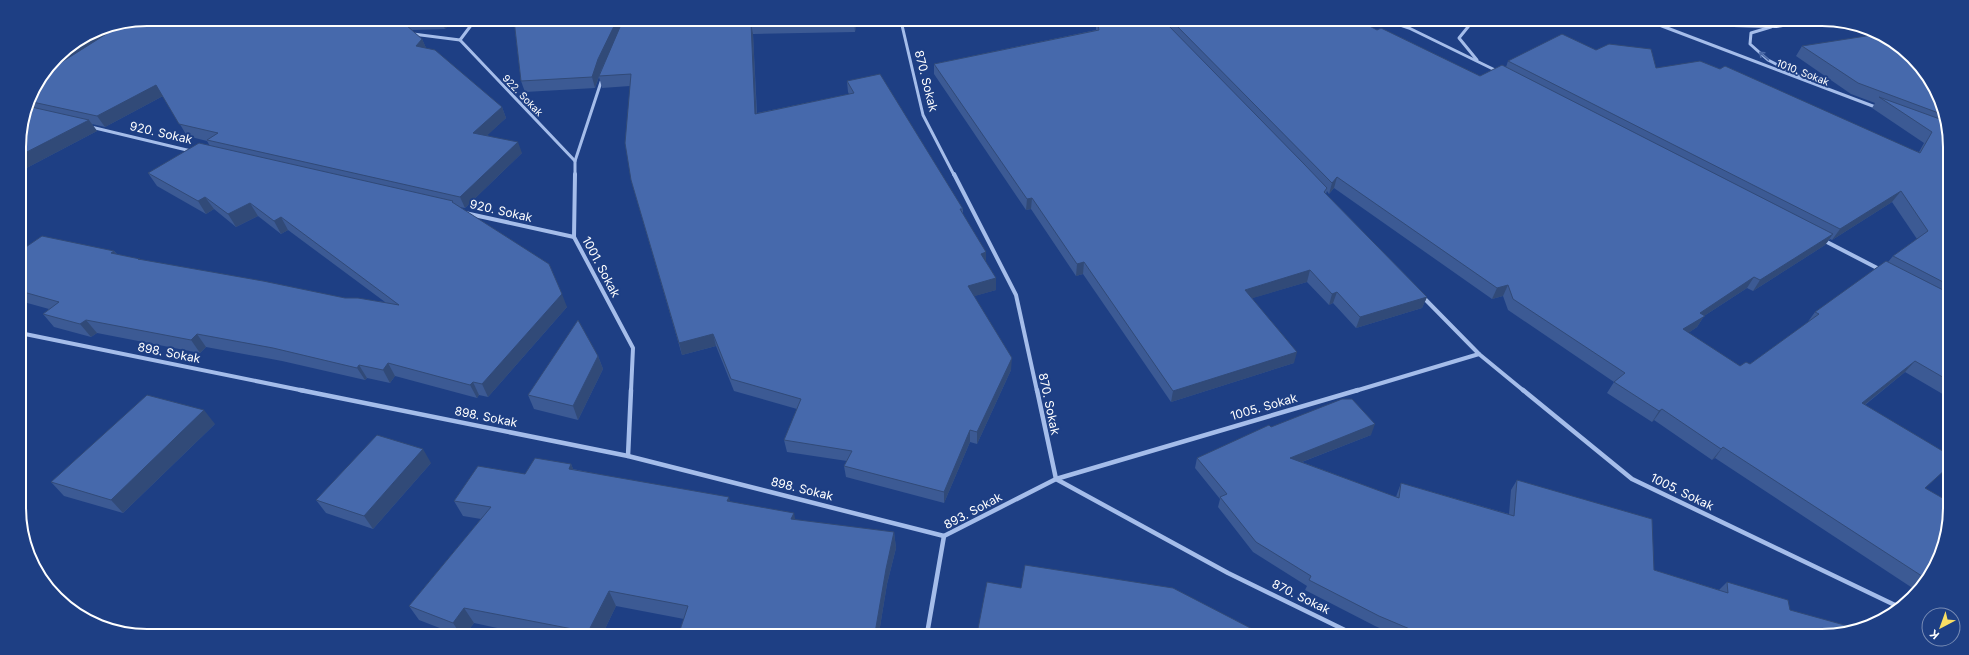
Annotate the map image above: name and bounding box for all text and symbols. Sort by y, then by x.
street label: 870. Sokak [912,49,941,114]
one-way arrow [1759,52,1769,61]
street label: 1010. Sokak [1775,57,1831,88]
street label: 922. Sokak [500,72,546,119]
street label: 920. Sokak [128,118,194,147]
street label: 920. Sokak [468,196,534,225]
street label: 1001. Sokak [579,234,624,300]
street label: 898. Sokak [136,339,202,366]
street label: 870. Sokak [1036,372,1063,437]
street label: 1005. Sokak [1229,390,1299,423]
street label: 898. Sokak [453,403,519,430]
street label: 1005. Sokak [1648,470,1717,514]
street label: 898. Sokak [769,474,835,504]
street label: 893. Sokak [941,489,1005,532]
street label: 870. Sokak [1270,576,1333,617]
north arrow [1921,607,1961,647]
text: K [1927,627,1942,642]

